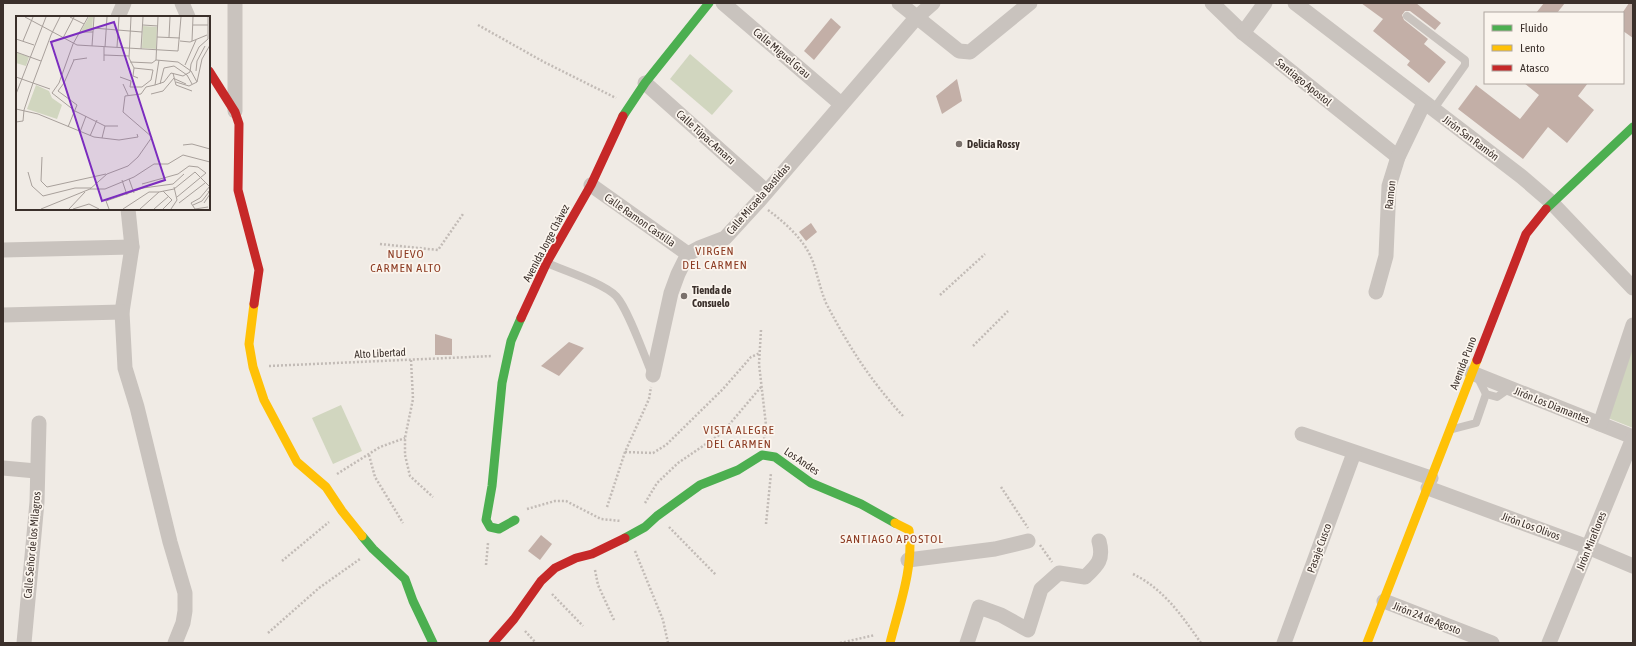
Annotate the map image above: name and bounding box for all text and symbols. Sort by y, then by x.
legend [1484,12,1624,84]
inset map [16,16,210,210]
text: Fluido [1520,21,1548,35]
street label: Calle Miguel Grau [751,26,813,80]
text: Lento [1520,41,1545,55]
street label: Santiago Apostol [1274,56,1334,108]
text: Atasco [1520,61,1550,75]
street label: Calle Túpac Amaru [674,108,738,166]
street label: Jirón San Ramón [1441,113,1501,163]
place label: Delicia Rossy [967,138,1020,150]
marker: Delicia Rossy [954,139,964,149]
street label: Calle Micaela Bastidas [724,161,792,237]
street label: Ramon [1383,180,1397,210]
street label: Calle Ramon Castilla [602,191,678,249]
street label: Avenida Jorge Chávez [521,202,571,284]
district label: VIRGEN DEL CARMEN [682,244,748,272]
district label: NUEVO CARMEN ALTO [370,247,442,275]
place label: Tienda de Consuelo [692,284,732,309]
marker: Tienda de Consuelo [679,291,689,301]
street label: Avenida Puno [1447,335,1479,391]
street label: Alto Libertad [354,346,406,360]
street label: Jirón Los Diamantes [1513,384,1592,426]
district label: VISTA ALEGRE DEL CARMEN [703,423,775,451]
street label: Los Andes [782,445,822,477]
street label: Calle Señor de los Milagros [21,491,43,599]
street label: Jirón Los Olivos [1500,510,1562,542]
street label: Jirón Miraflores [1574,510,1608,572]
street label: Pasaje Cusco [1305,522,1333,574]
district label: SANTIAGO APOSTOL [840,532,944,546]
street label: Jirón 24 de Agosto [1391,599,1463,637]

